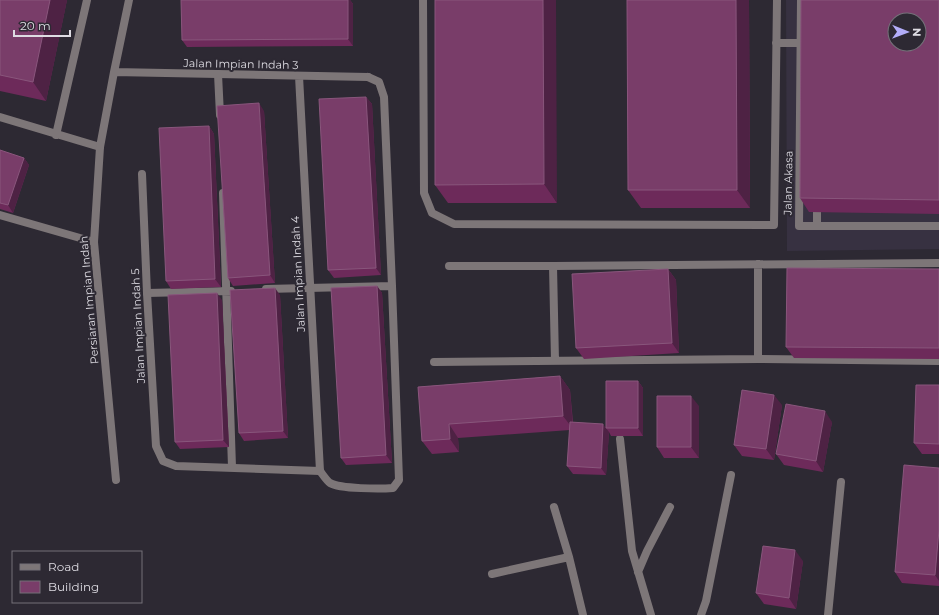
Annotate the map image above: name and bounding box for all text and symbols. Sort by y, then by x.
scale bar [14,12,70,38]
north arrow [887,12,927,52]
text: 20 m [20,18,51,33]
text: N [910,28,924,37]
street label: Jalan Impian Indah 3 [182,56,299,72]
street label: Jalan Akasa [780,151,796,216]
street label: Jalan Impian Indah 4 [288,215,308,333]
street label: Persiaran Impian Indah [76,235,102,365]
street label: Jalan Impian Indah 5 [128,268,148,385]
legend [12,551,142,603]
text: Road [48,559,79,574]
text: Building [48,579,99,594]

